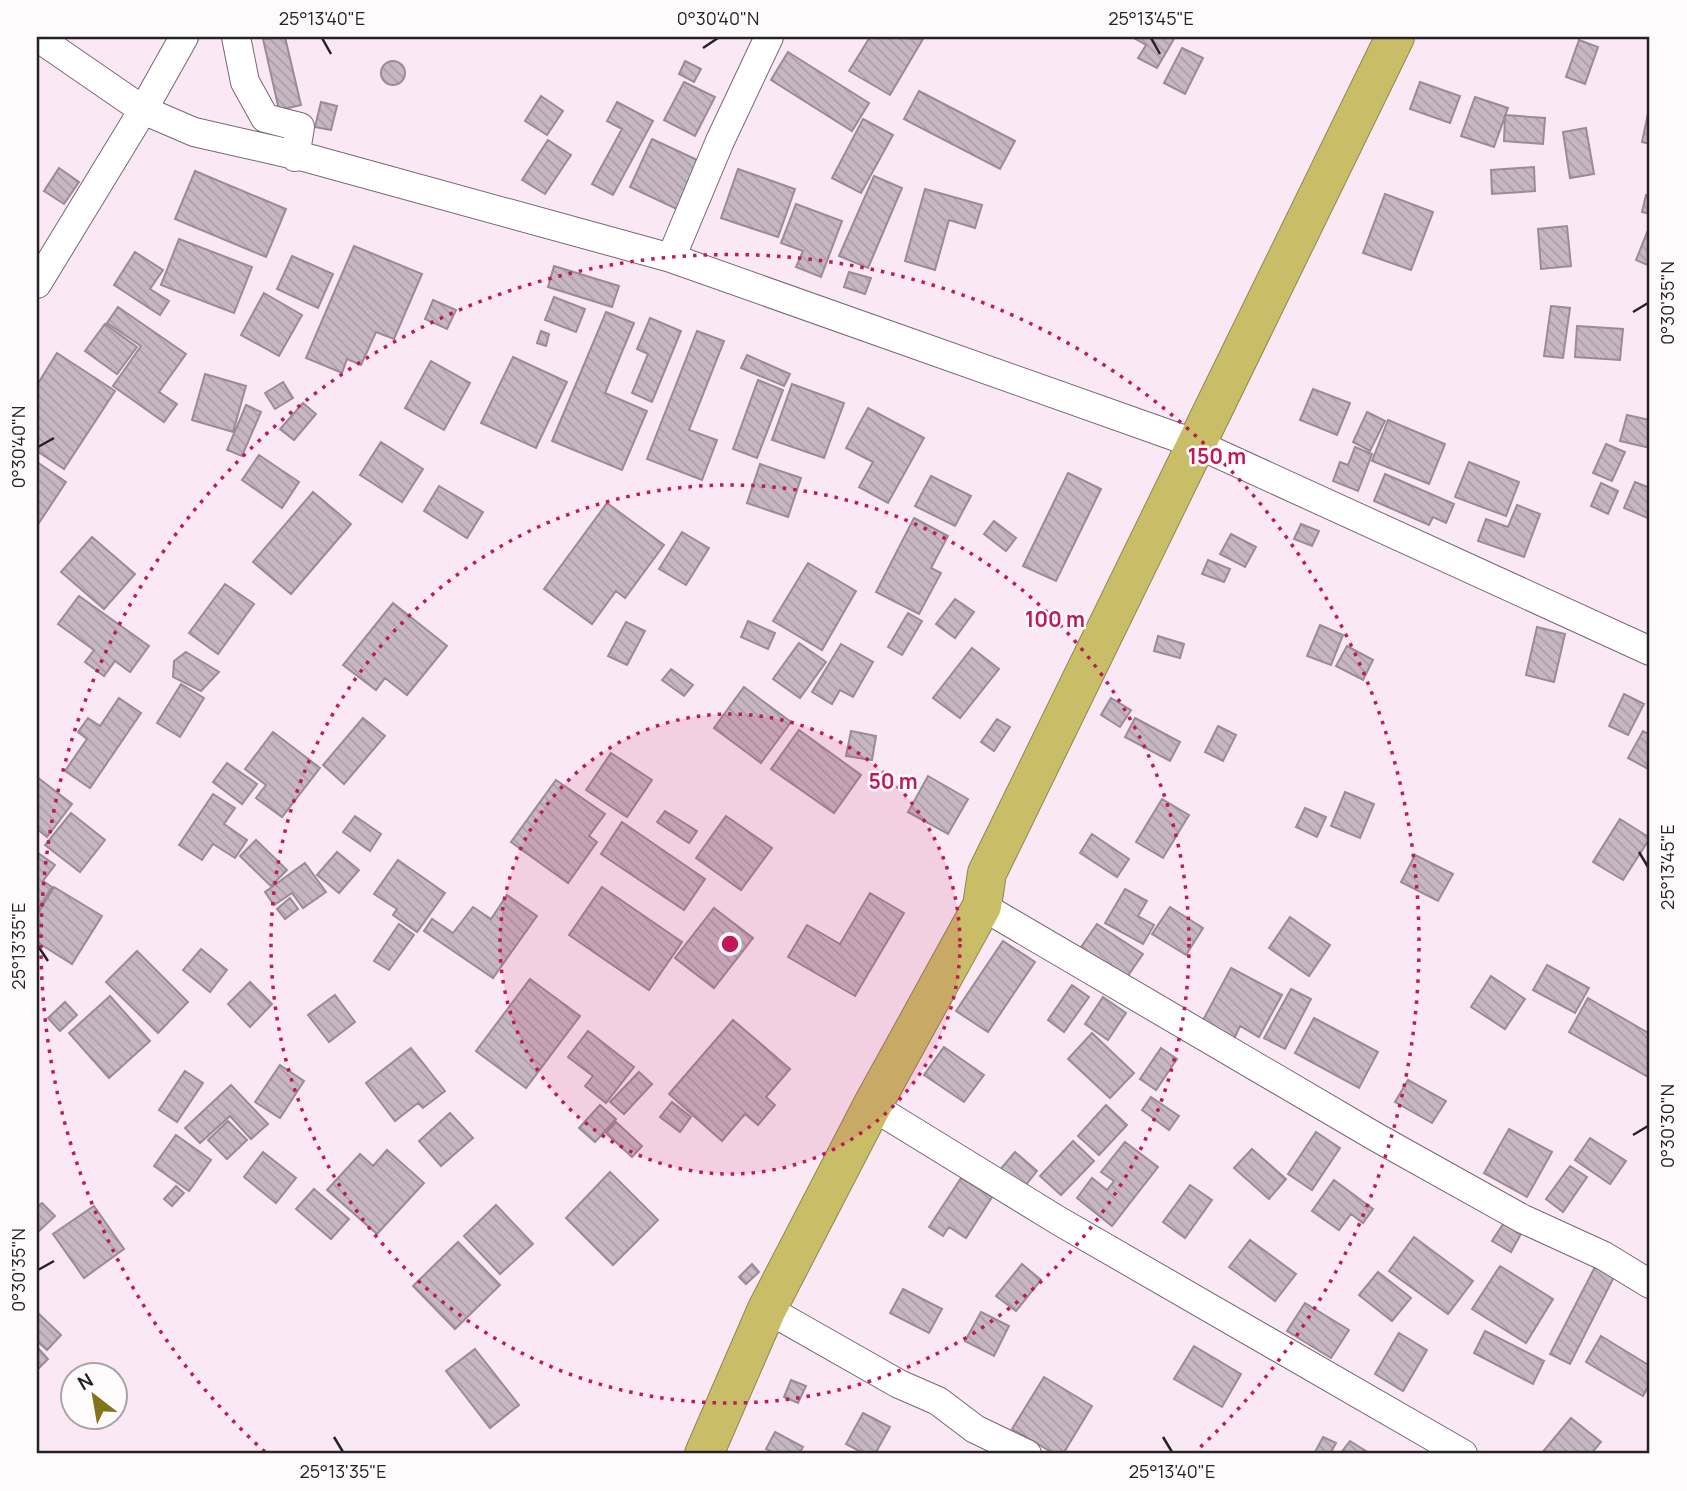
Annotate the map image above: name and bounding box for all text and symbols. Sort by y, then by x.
text: 25°13'40"E [279,6,365,30]
text: 0°30'40"N [677,6,759,30]
text: 25°13'45"E [1108,6,1194,30]
text: 0°30'35"N [1655,261,1679,345]
text: 0°30'40"N [6,406,30,488]
text: 150 m [1188,442,1246,470]
text: 100 m [1025,605,1085,633]
text: 50 m [868,767,918,795]
text: 25°13'45"E [1655,824,1679,910]
text: 25°13'35"E [6,902,30,990]
centre of rings [718,932,742,956]
text: 0°30'30"N [1655,1084,1679,1168]
text: 0°30'35"N [6,1228,30,1312]
north arrow [60,1362,130,1432]
text: N [73,1367,98,1396]
text: 25°13'35"E [299,1459,387,1483]
text: 25°13'40"E [1129,1459,1215,1483]

